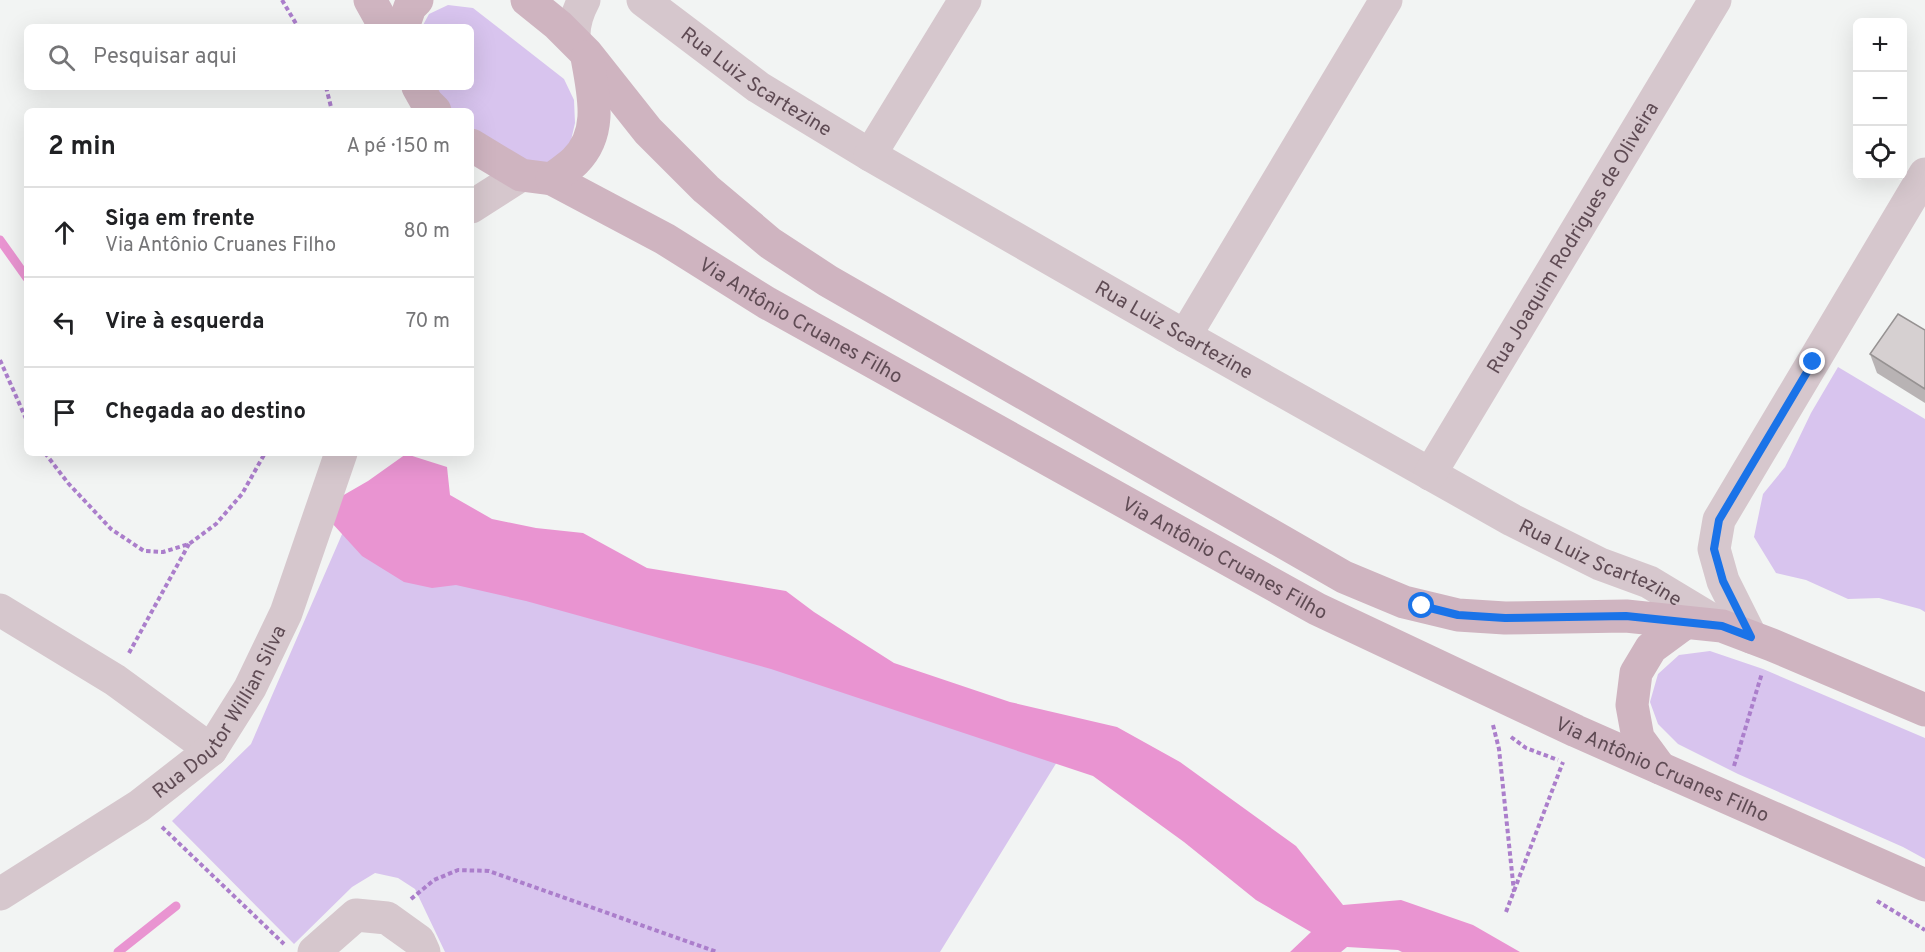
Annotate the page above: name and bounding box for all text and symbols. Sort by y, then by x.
map controls [1853,18,1907,180]
button: + [1853,18,1907,72]
street label: Rua Luiz Scartezine [675,22,836,144]
search box [24,24,474,90]
icon: search [45,41,78,74]
text: Pesquisar aqui [93,44,237,71]
button: − [1853,72,1907,126]
street label: Rua Joaquim Rodrigues de Oliveira [1482,98,1666,379]
button: locate [1853,126,1907,180]
text: 2 min [48,131,116,164]
text: A pé · 150 m [346,134,450,160]
text: Siga em frente [105,206,255,233]
icon: ahead [48,216,81,249]
text: 80 m [404,219,450,245]
text: Via Antônio Cruanes Filho [105,233,336,259]
street label: Via Antônio Cruanes Filho [693,252,907,391]
street label: Rua Luiz Scartezine [1090,276,1257,387]
icon: left [48,306,81,339]
text: Vire à esquerda [105,309,264,336]
text: 70 m [406,309,450,335]
route end [1799,348,1825,374]
icon: arrive [48,396,81,429]
text: Chegada ao destino [105,399,306,426]
street label: Via Antônio Cruanes Filho [1117,492,1331,627]
street label: Rua Luiz Scartezine [1514,514,1686,614]
route start [1408,592,1434,618]
street label: Rua Doutor Willian Silva [148,621,293,806]
street label: Via Antônio Cruanes Filho [1550,712,1773,830]

